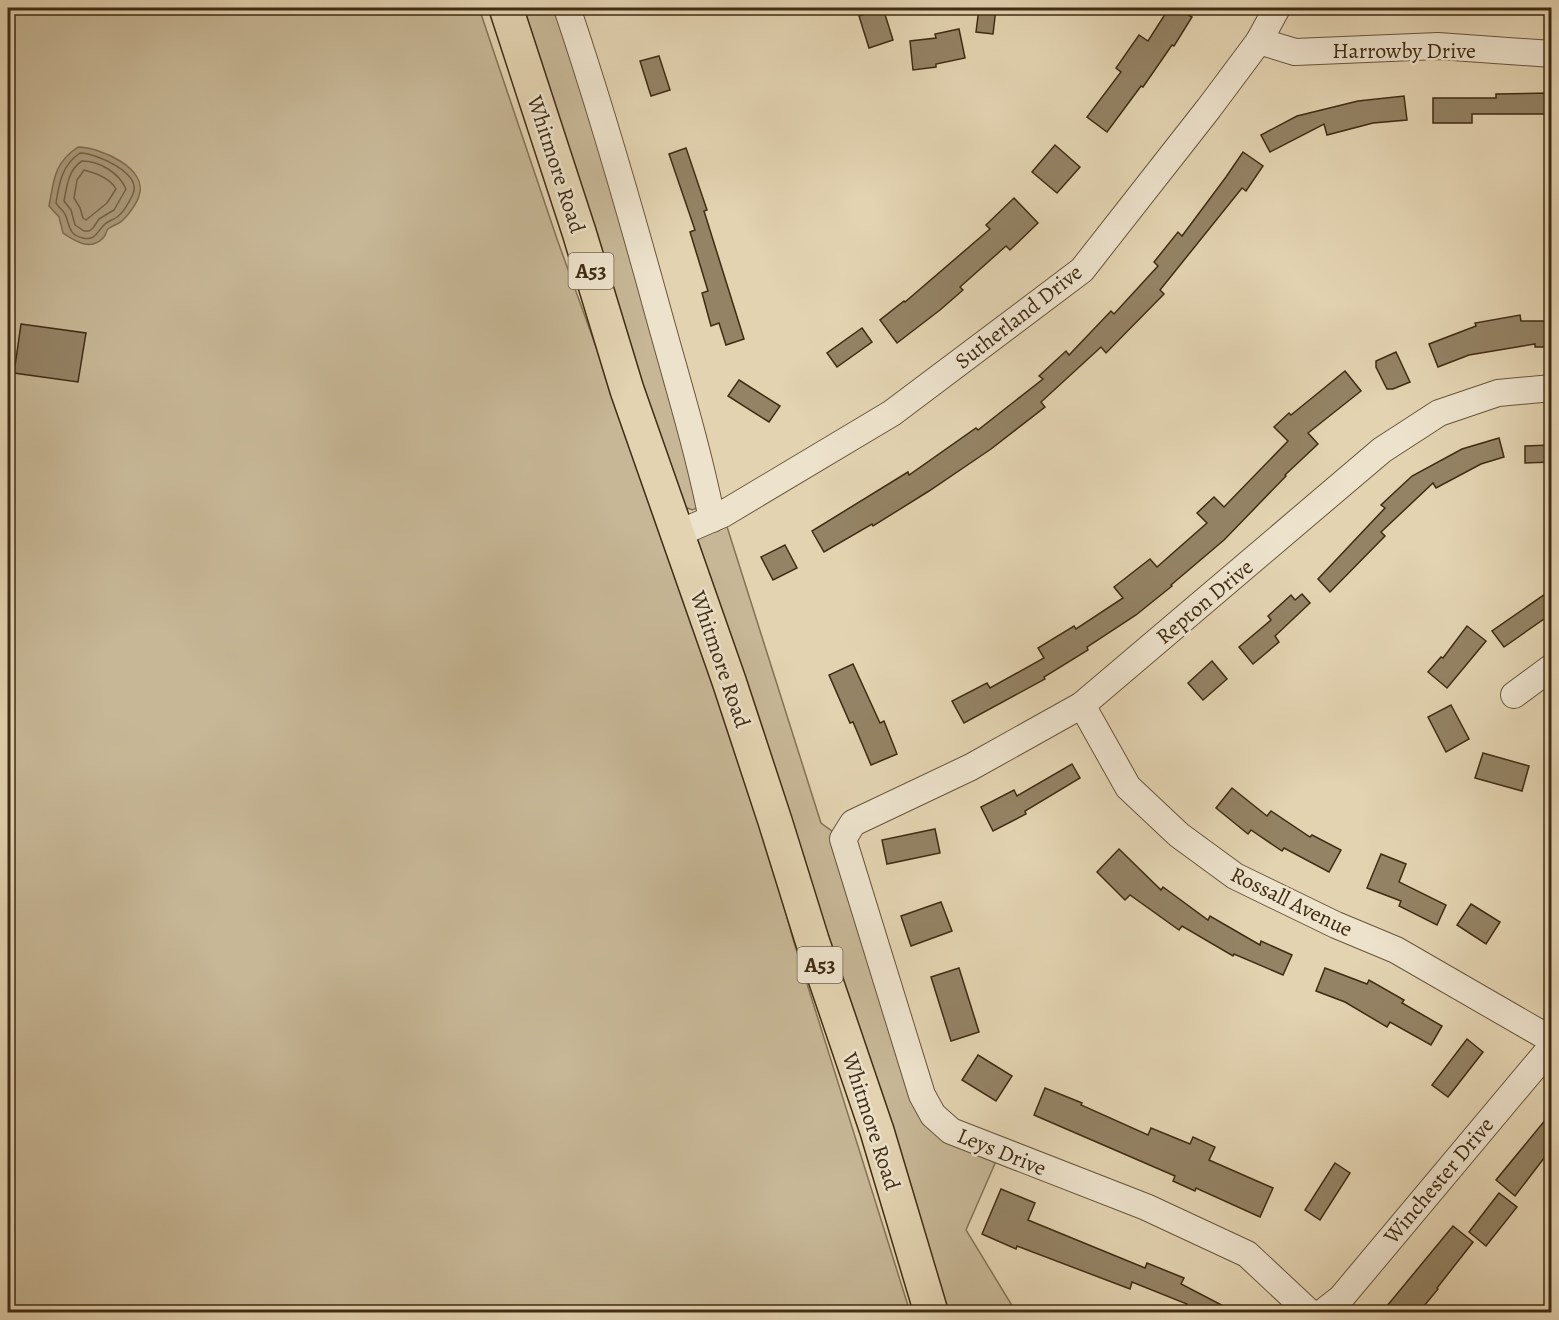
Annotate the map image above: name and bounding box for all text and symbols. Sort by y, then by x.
street label: Harrowby Drive [1332,36,1476,66]
street label: Whitmore Road [519,91,592,237]
road number: A53 [568,253,614,289]
street label: Sutherland Drive [949,258,1089,376]
street label: Repton Drive [1150,552,1260,651]
street label: Whitmore Road [682,586,758,732]
street label: Rossall Avenue [1226,859,1358,944]
road number: A53 [798,947,842,983]
street label: Whitmore Road [834,1048,907,1194]
street label: Winchester Drive [1376,1111,1501,1251]
street label: Leys Drive [953,1121,1051,1183]

